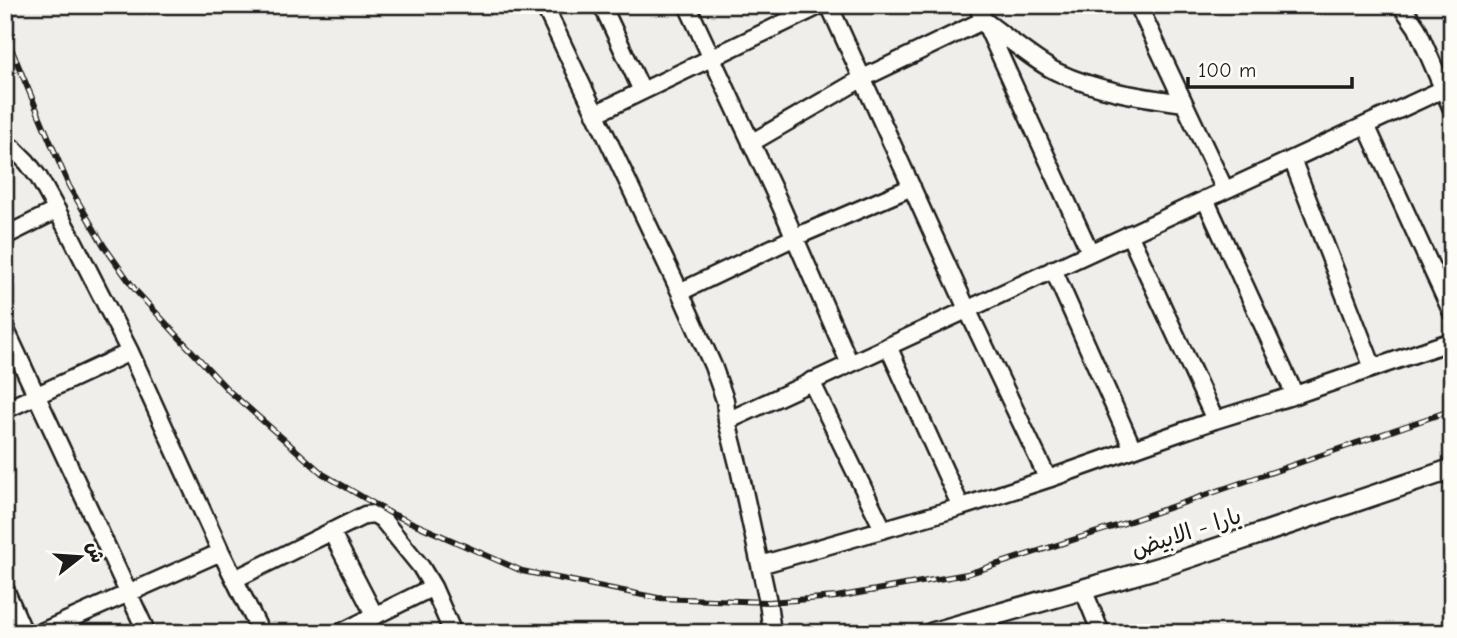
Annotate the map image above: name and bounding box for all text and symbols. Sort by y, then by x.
scale bar [1188,46,1352,90]
text: 100 m [1198,58,1256,82]
street label: بارا - الابيض [1128,502,1245,563]
north arrow [46,522,116,592]
text: ش [82,539,109,566]

